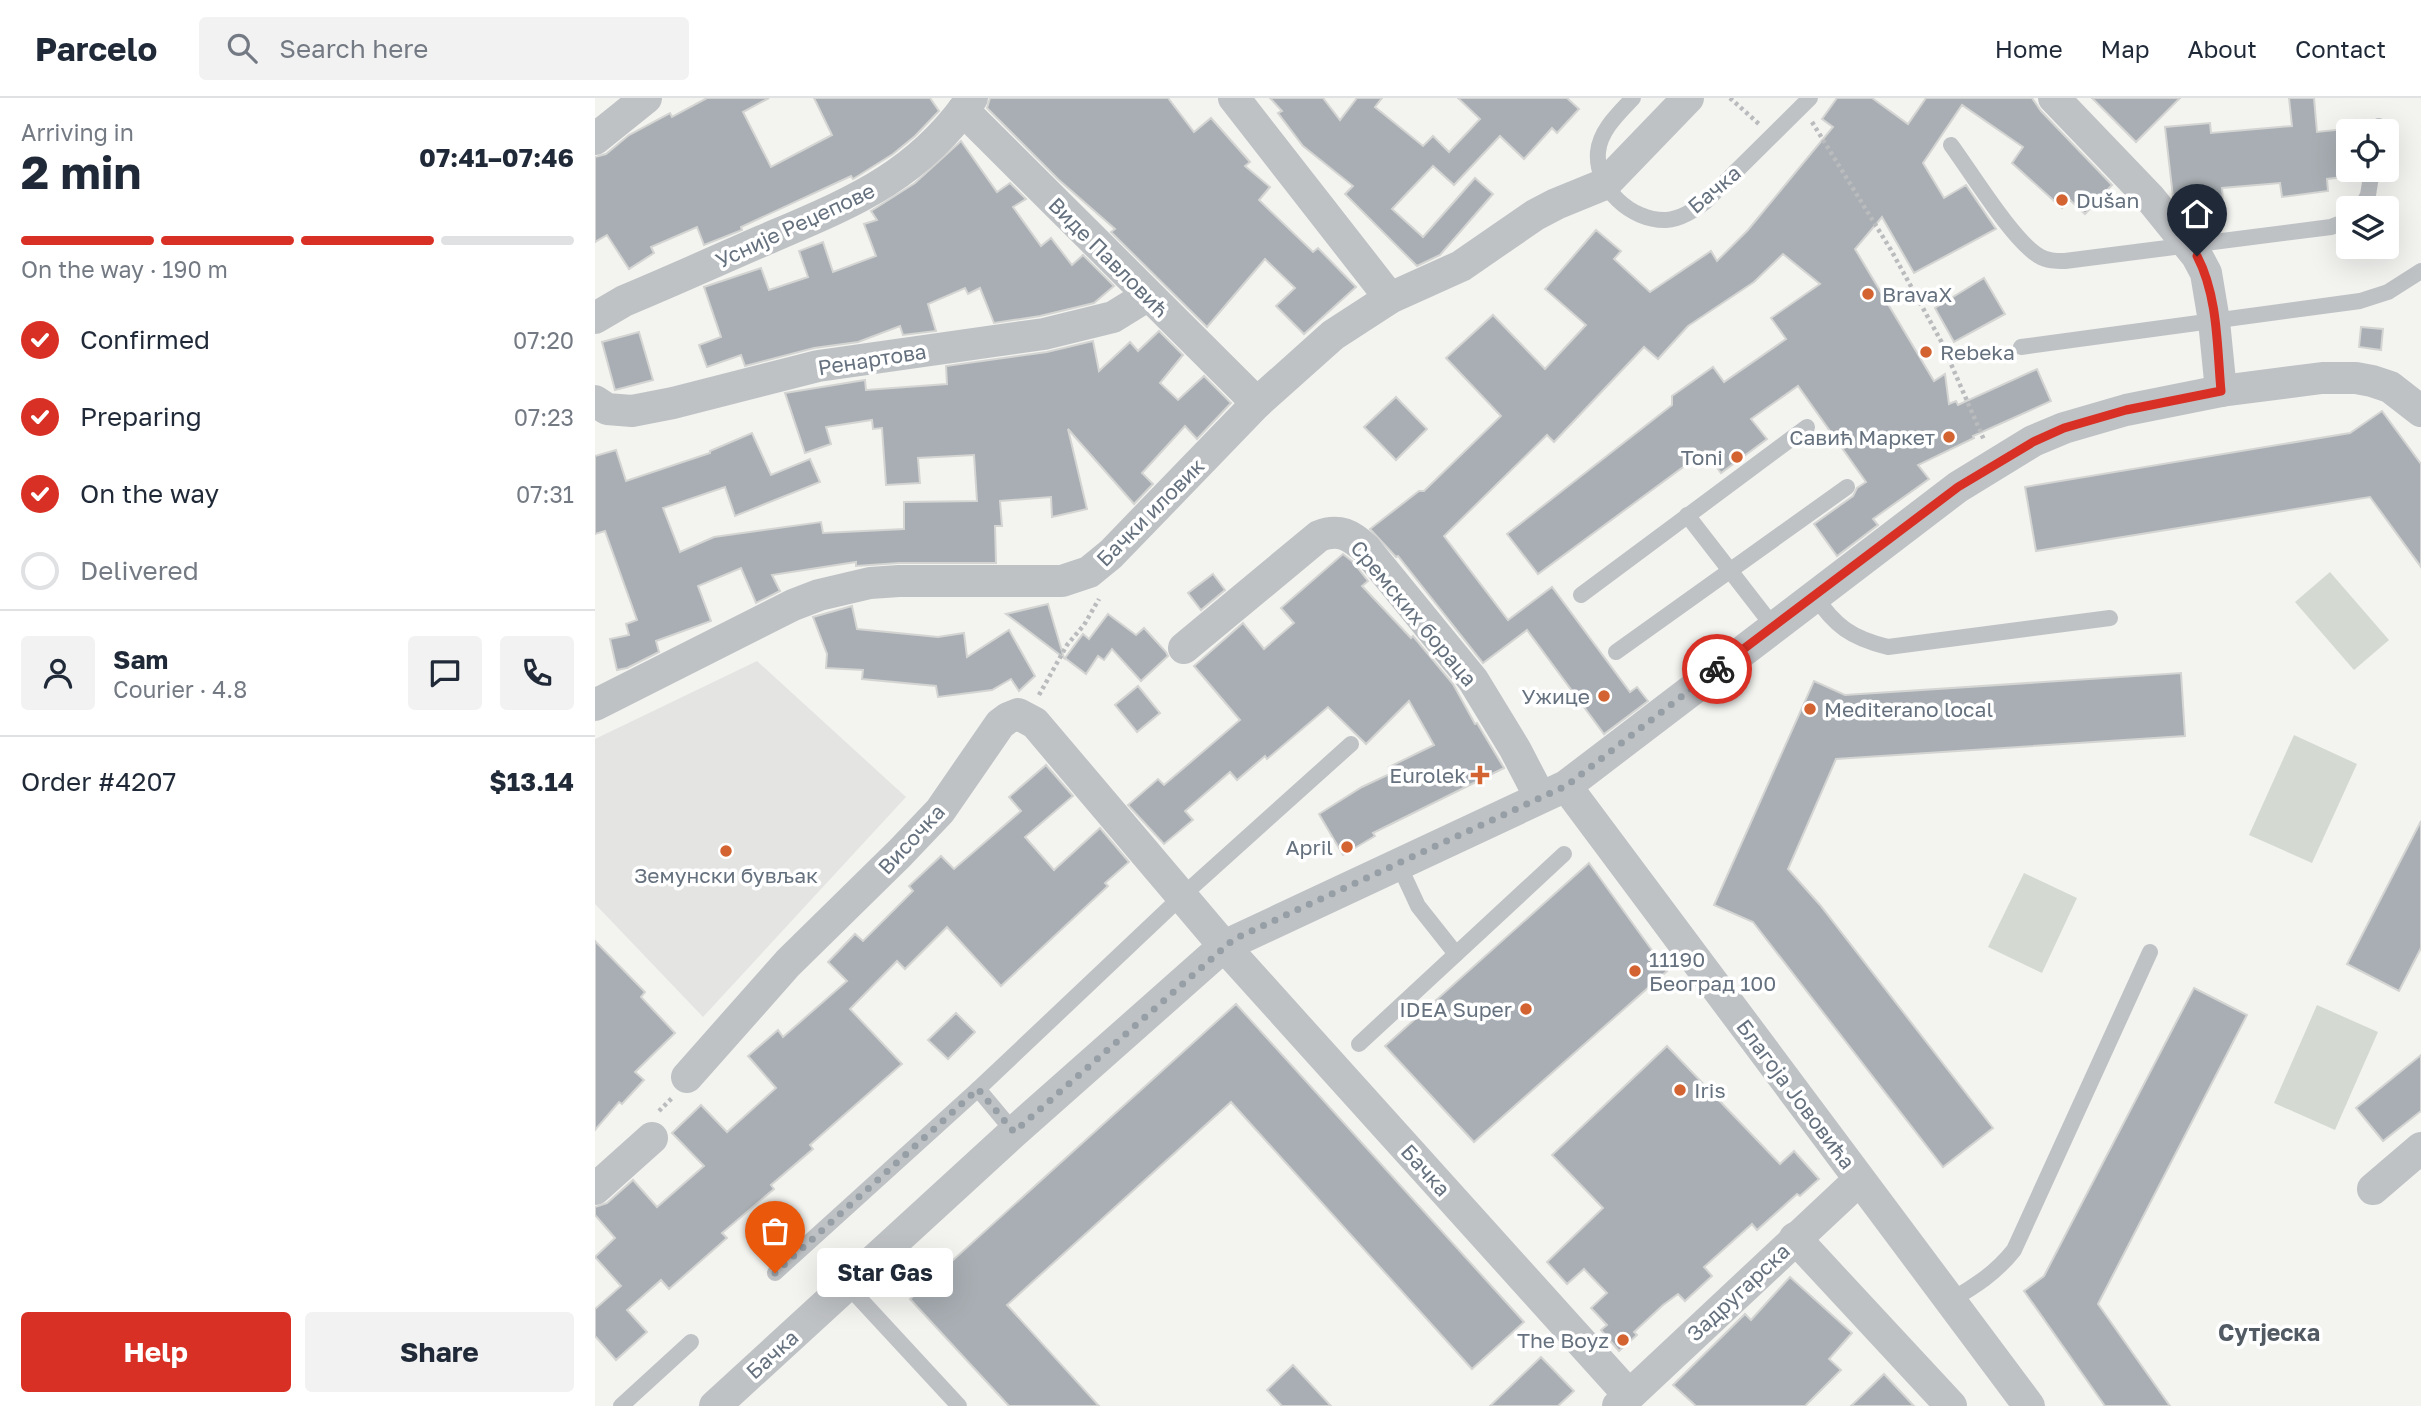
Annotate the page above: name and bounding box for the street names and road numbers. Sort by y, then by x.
street label: Бачка [1682,159,1746,219]
street label: Усније Реџепове [711,177,879,273]
street label: Виде Павловић [1044,192,1174,322]
street label: Ренартова [816,338,928,380]
street label: Бачки иловик [1091,453,1209,571]
street label: Сремских бораца [1345,535,1483,691]
street label: Височка [872,799,950,879]
street label: Благоја Јововића [1731,1014,1861,1174]
street label: Бачка [1396,1139,1456,1201]
street label: Задругарска [1681,1238,1795,1346]
street label: Бачка [741,1324,803,1384]

